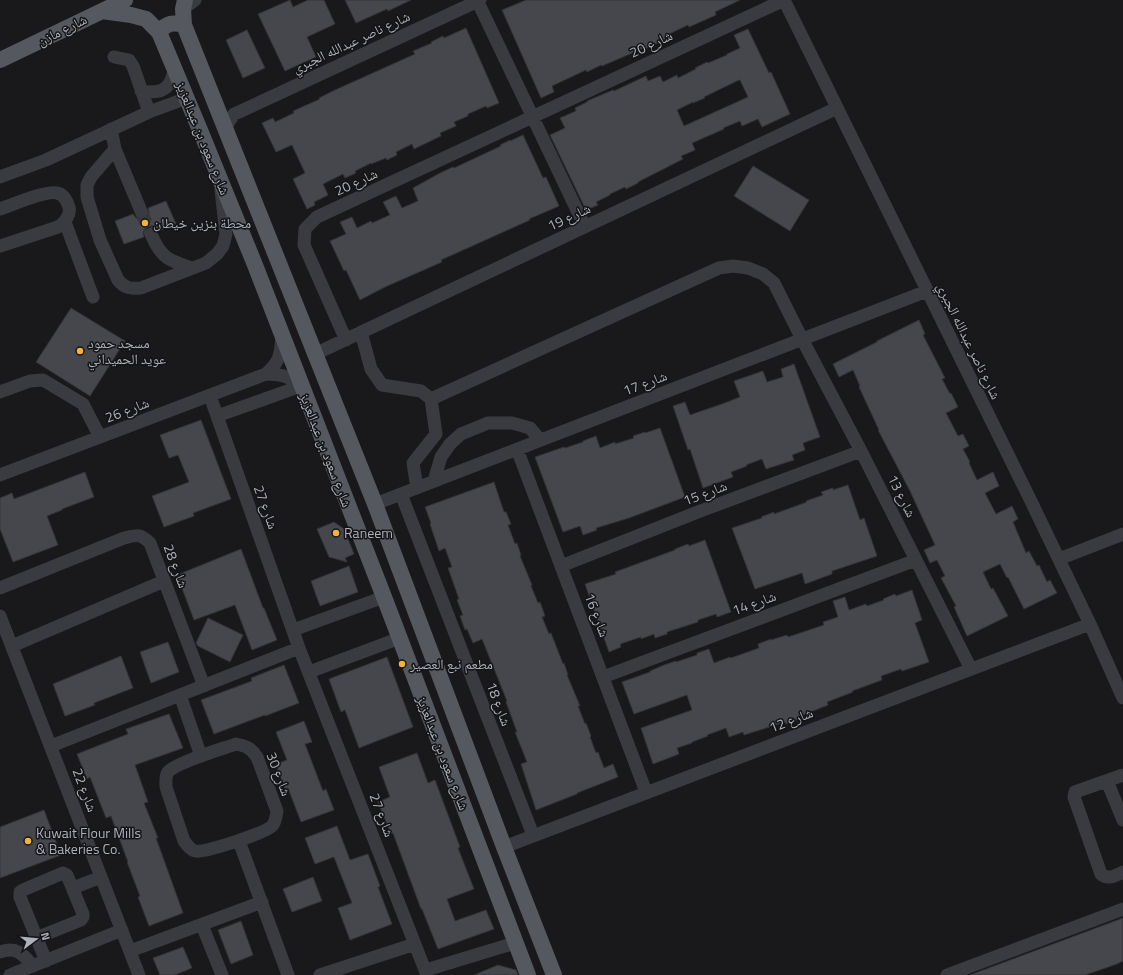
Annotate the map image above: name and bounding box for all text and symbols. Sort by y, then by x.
street label: شارع ناصر عبدالله الجبري [288,5,414,79]
street label: شارع مازن [33,8,90,51]
street label: شارع 20 [626,24,676,63]
street label: شارع سعود بن عبدالعزيز [171,77,236,198]
street label: شارع 20 [331,162,381,201]
street label: شارع 19 [544,197,594,236]
place label: محطة بنزين خيطان [153,212,251,233]
marker: محطة بنزين خيطان [140,218,150,228]
street label: شارع ناصر عبدالله الجبري [931,279,1007,403]
place label: مسجد حمود عويد الحميداني [88,332,166,371]
marker: مسجد حمود عويد الحميداني [75,346,85,356]
street label: شارع 17 [620,365,670,400]
street label: شارع سعود بن عبدالعزيز [295,389,358,510]
street label: شارع 26 [102,392,152,427]
street label: شارع 13 [883,471,922,521]
street label: شارع 15 [680,475,730,510]
street label: شارع 27 [249,482,284,532]
place label: Raneem [344,522,393,543]
marker: Raneem [331,528,341,538]
street label: شارع 28 [159,541,194,591]
street label: شارع 14 [729,585,779,620]
street label: شارع 16 [580,590,615,640]
place label: مطعم نبع العصير [409,653,493,674]
marker: مطعم نبع العصير [397,659,407,669]
street label: شارع 18 [482,679,517,729]
street label: شارع سعود بن عبدالعزيز [412,692,475,813]
street label: شارع 12 [766,702,816,737]
street label: شارع 30 [262,749,297,799]
street label: شارع 22 [68,765,103,815]
street label: شارع 27 [365,790,400,840]
place label: Kuwait Flour Mills & Bakeries Co. [36,822,141,859]
marker: Kuwait Flour Mills & Bakeries Co. [23,836,33,846]
north arrow [16,919,56,959]
text: N [37,930,54,942]

